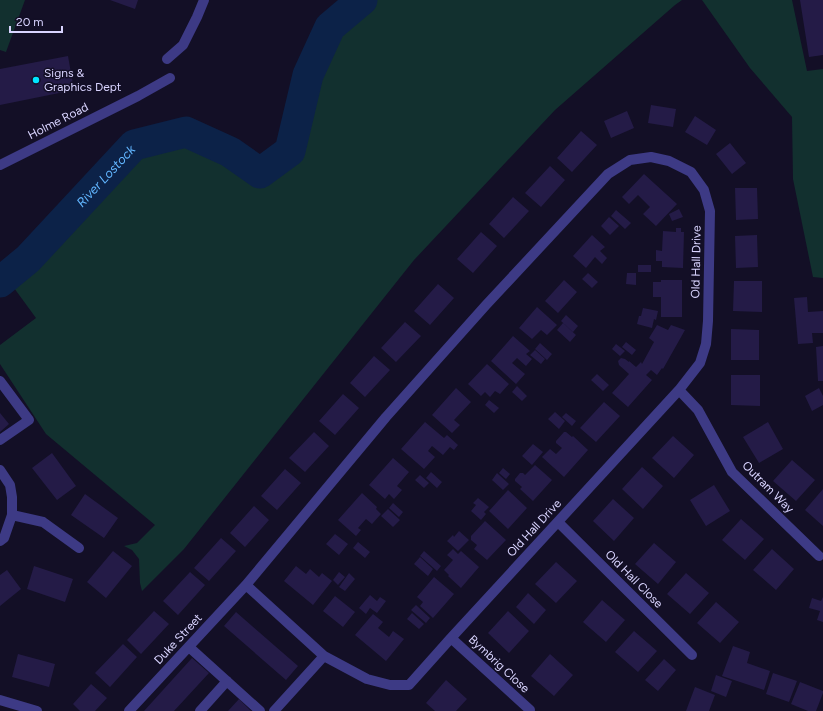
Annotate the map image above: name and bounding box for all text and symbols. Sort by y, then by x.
scale bar [10,8,62,34]
text: 20 m [16,15,44,29]
place label: Signs & Graphics Dept [44,66,122,94]
marker: Signs & Graphics Dept [31,75,41,85]
street label: Holme Road [25,100,91,142]
water label: River Lostock [73,141,138,210]
street label: Old Hall Drive [688,225,704,299]
street label: Outram Way [739,458,797,516]
street label: Old Hall Drive [504,496,564,559]
street label: Old Hall Close [602,547,666,611]
street label: Duke Street [151,611,205,667]
street label: Bymbrig Close [466,632,533,696]

